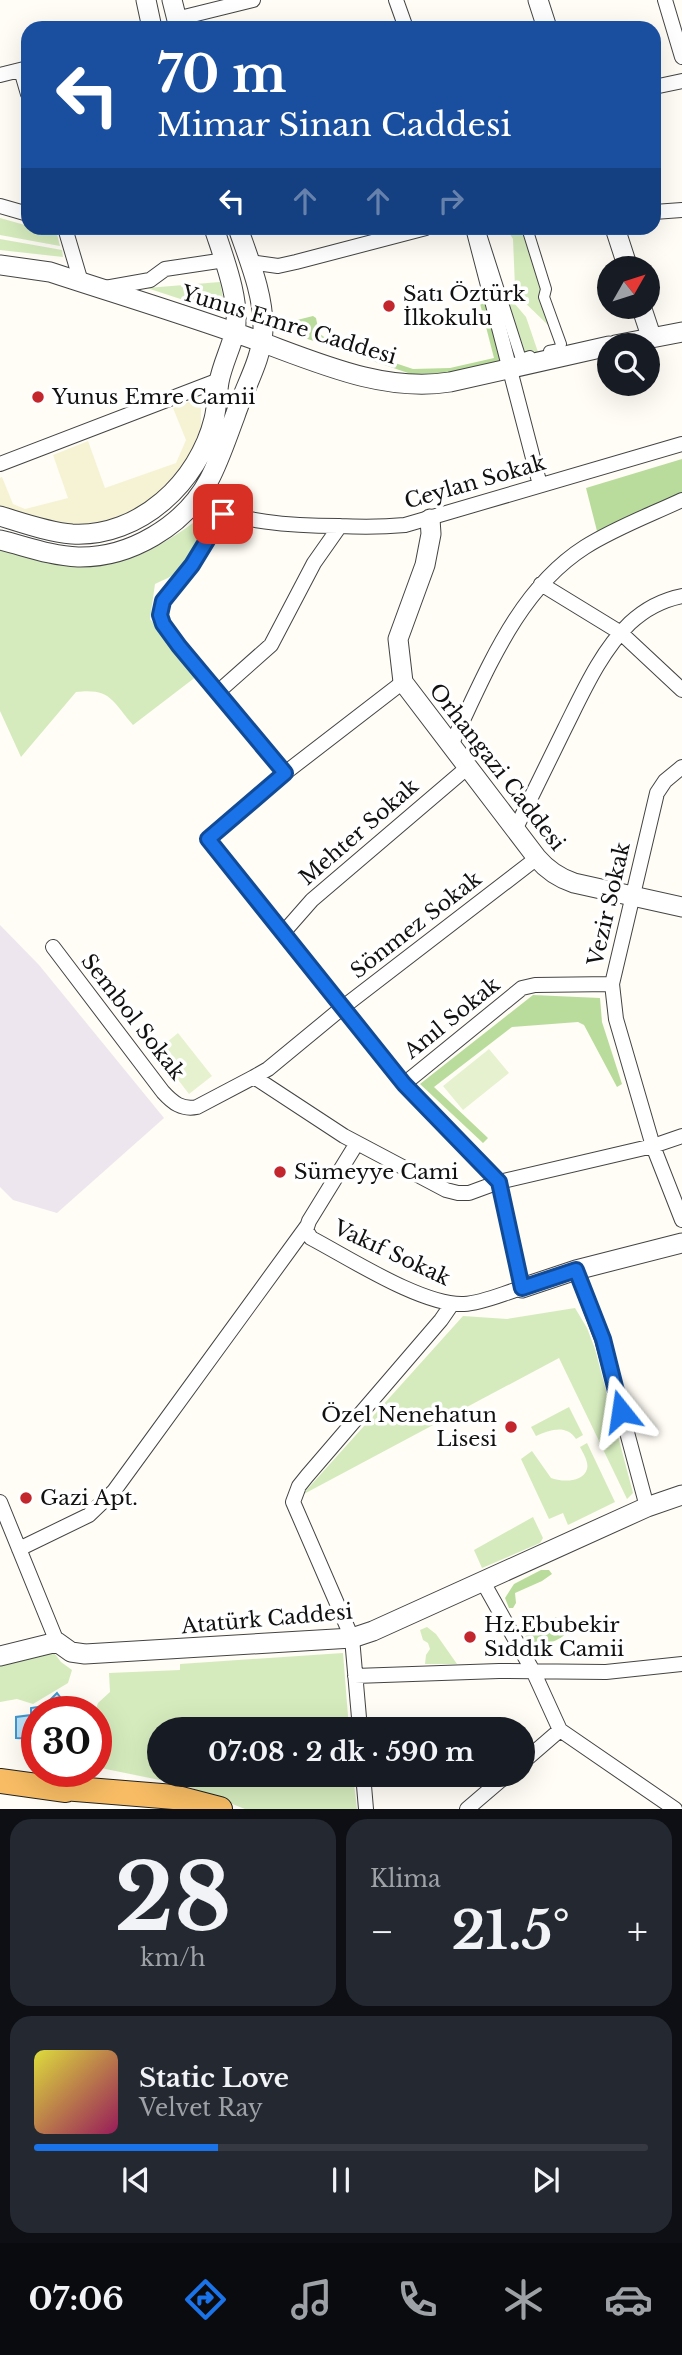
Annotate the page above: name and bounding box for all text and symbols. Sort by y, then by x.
text: 70 m [157,44,287,105]
icon: left [42,49,133,140]
text: Mimar Sinan Caddesi [157,105,511,145]
icon: left [213,182,251,220]
icon: ahead [286,182,324,220]
icon: ahead [359,182,397,220]
icon: right [432,182,470,220]
north arrow [597,256,660,318]
map controls [597,256,660,396]
street label: Yunus Emre Caddesi [177,280,400,370]
place label: Satı Öztürk İlkokulu [403,281,526,331]
marker: Satı Öztürk İlkokulu [381,298,397,314]
button: search [597,333,660,396]
place label: Yunus Emre Camii [51,384,255,410]
marker: Yunus Emre Camii [30,389,46,405]
street label: Ceylan Sokak [401,449,549,515]
pin [193,484,253,544]
icon: arrive [204,495,242,533]
street label: Orhangazi Caddesi [424,678,570,856]
street label: Mehter Sokak [294,773,424,891]
street label: Vezir Sokak [582,840,636,969]
street label: Sönmez Sokak [345,866,487,984]
street label: Sembol Sokak [76,949,190,1085]
street label: Anıl Sokak [398,972,505,1065]
place label: Sümeyye Cami [294,1159,459,1185]
marker: Sümeyye Cami [272,1164,288,1180]
street label: Vakıf Sokak [329,1214,454,1291]
position arrow [584,1374,658,1448]
place label: Özel Nenehatun Lisesi [321,1402,497,1452]
marker: Özel Nenehatun Lisesi [503,1419,519,1435]
place label: Gazi Apt. [40,1485,138,1511]
marker: Gazi Apt. [18,1490,34,1506]
street label: Atatürk Caddesi [179,1599,354,1640]
place label: Hz.Ebubekir Sıddık Camii [484,1612,624,1662]
marker: Hz.Ebubekir Sıddık Camii [462,1629,478,1645]
speed limit sign: 30 [21,1696,112,1787]
text: 07:08 · 2 dk · 590 m [208,1736,474,1768]
text: 28 [114,1842,232,1955]
text: Klima [370,1865,441,1893]
text: 21.5° [451,1899,570,1963]
text: − [370,1908,394,1955]
text: + [627,1908,648,1955]
text: km/h [140,1944,206,1972]
text: Static Love [139,2062,289,2094]
text: Velvet Ray [139,2094,263,2122]
icon: previous [117,2161,155,2199]
icon: pause [322,2161,360,2199]
icon: next [527,2161,565,2199]
icon: directions [181,2275,230,2324]
icon: music [287,2275,336,2324]
icon: phone [393,2275,442,2324]
icon: climate [499,2275,548,2324]
icon: car [604,2275,653,2324]
text: 07:06 [28,2279,124,2319]

